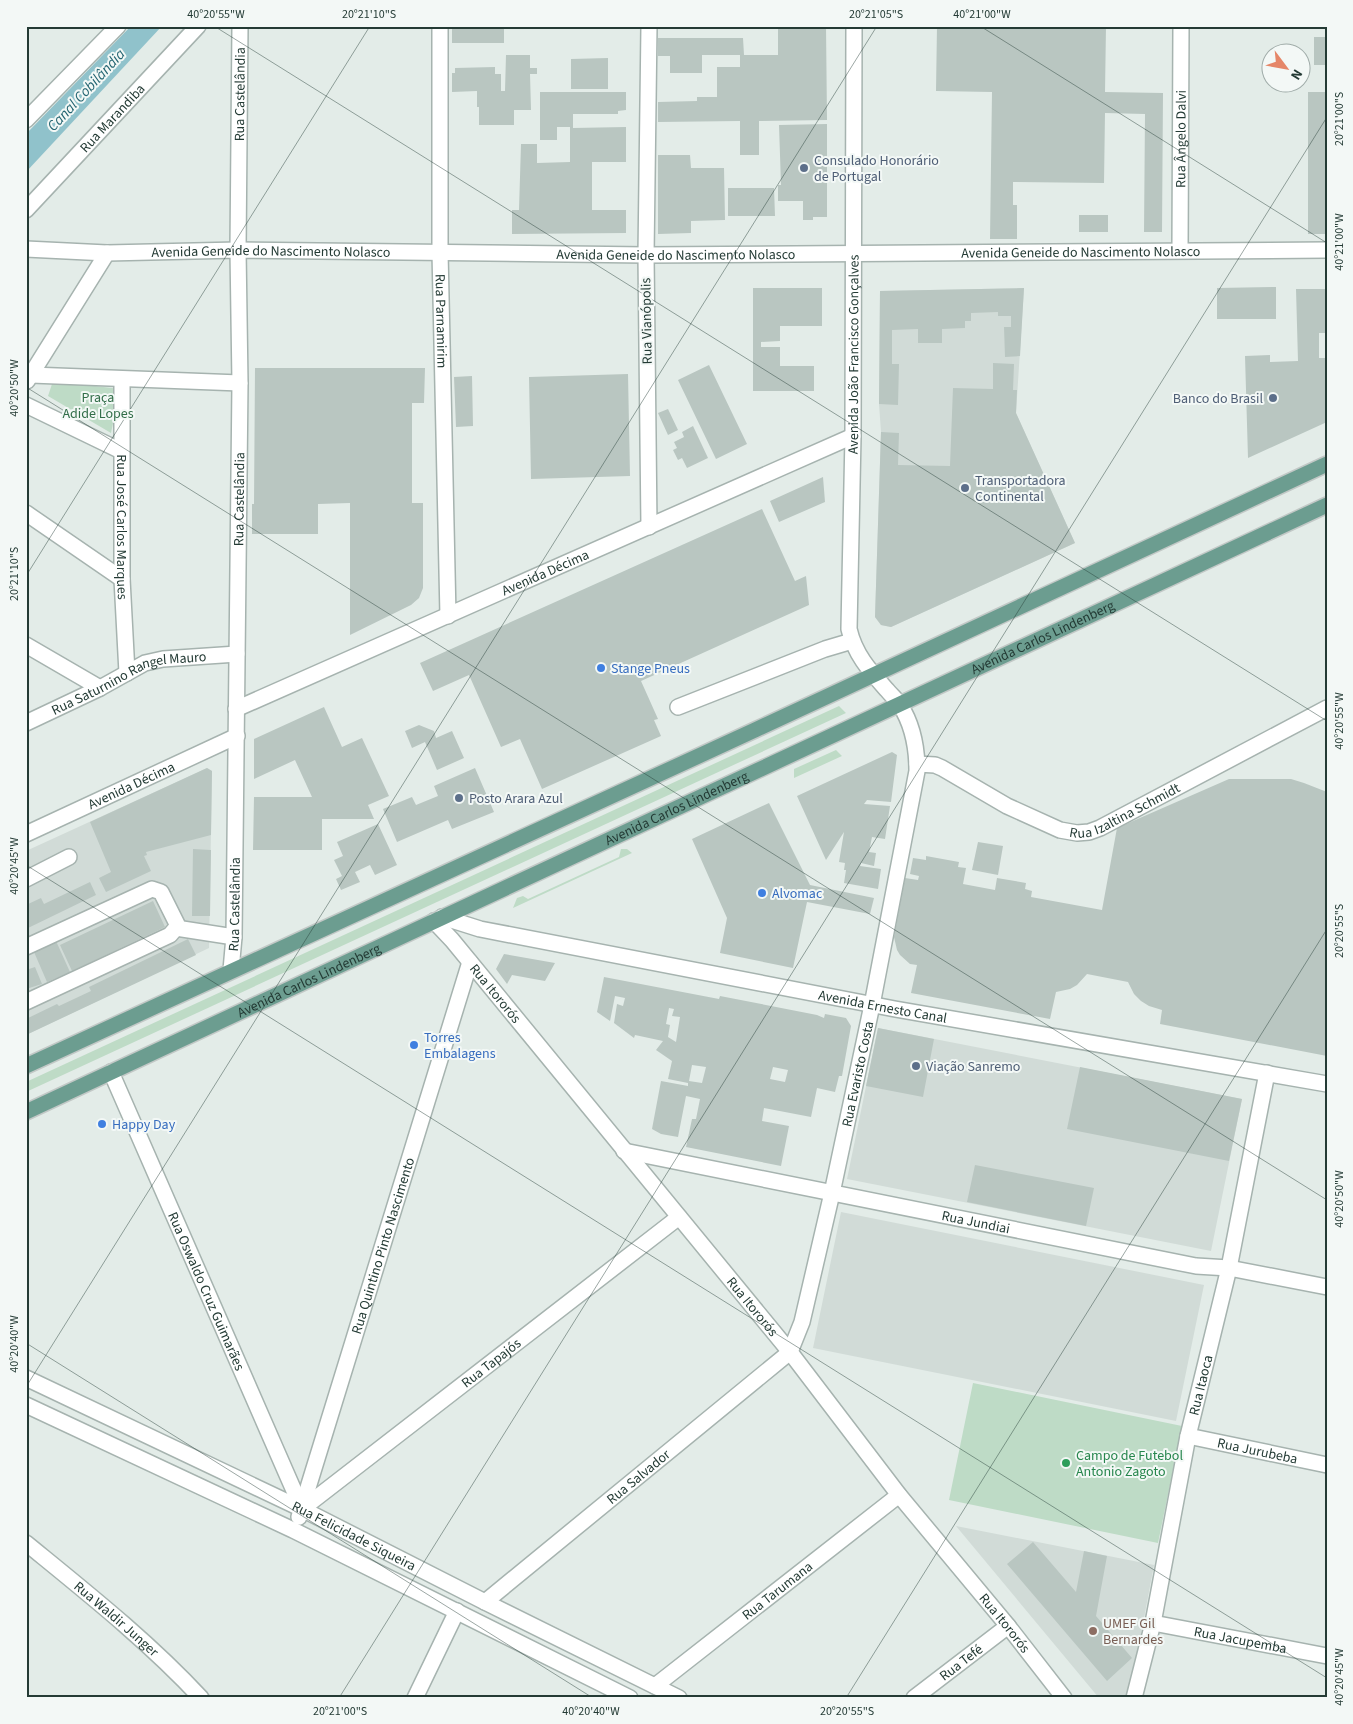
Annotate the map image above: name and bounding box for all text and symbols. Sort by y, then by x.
text: 40°20'55"W [187,6,245,23]
text: 20°21'10"S [342,6,396,23]
text: 20°21'05"S [849,6,903,23]
text: 40°21'00"W [953,6,1011,23]
north arrow [1260,42,1310,92]
water label: Canal Cobilândia [43,45,130,136]
street label: Rua Castelândia [230,47,251,141]
text: N [1285,65,1307,84]
street label: Rua Marandiba [75,80,150,158]
street label: Rua Ângelo Dalvi [1171,90,1192,188]
text: 20°21'00"S [1331,92,1348,146]
place label: Consulado Honorário de Portugal [814,151,939,187]
marker: Consulado Honorário de Portugal [798,162,810,174]
text: 40°21'00"W [1331,213,1348,271]
street label: Avenida Geneide do Nascimento Nolasco [151,241,390,263]
street label: Avenida Geneide do Nascimento Nolasco [961,242,1200,264]
street label: Avenida Geneide do Nascimento Nolasco [556,245,795,266]
street label: Avenida João Francisco Gonçalves [844,254,864,454]
street label: Rua Parnamirim [429,274,452,368]
street label: Rua Vianópolis [636,277,658,364]
text: 40°20'50"W [6,359,23,417]
park label: Praça Adide Lopes [62,388,134,424]
place label: Banco do Brasil [1173,389,1263,409]
marker: Banco do Brasil [1267,392,1279,404]
street label: Rua Castelândia [229,452,250,546]
street label: Rua José Carlos Marques [111,454,132,600]
place label: Transportadora Continental [975,471,1066,507]
marker: Transportadora Continental [959,482,971,494]
street label: Avenida Décima [499,545,592,601]
text: 20°21'10"S [6,547,23,601]
street label: Avenida Carlos Lindenberg [968,596,1118,680]
street label: Rua Saturnino Rangel Mauro [48,647,207,721]
place label: Stange Pneus [611,659,690,679]
marker: Stange Pneus [595,662,607,674]
text: 40°20'55"W [1331,692,1348,750]
street label: Avenida Décima [85,757,178,815]
street label: Avenida Carlos Lindenberg [602,767,752,851]
street label: Rua Izaltina Schmidt [1068,778,1184,844]
place label: Posto Arara Azul [469,789,563,809]
marker: Posto Arara Azul [453,792,465,804]
text: 40°20'45"W [6,837,23,895]
street label: Rua Castelândia [224,857,246,952]
place label: Alvomac [772,884,823,904]
marker: Alvomac [756,887,768,899]
text: 20°20'55"S [1331,904,1348,958]
street label: Avenida Carlos Lindenberg [234,939,384,1023]
street label: Rua Itororós [464,960,525,1028]
street label: Avenida Ernesto Canal [817,985,949,1029]
street label: Rua Evaristo Costa [837,1019,879,1129]
place label: Torres Embalagens [424,1028,496,1064]
marker: Torres Embalagens [408,1039,420,1051]
place label: Viação Sanremo [926,1057,1020,1077]
marker: Viação Sanremo [910,1060,922,1072]
place label: Happy Day [112,1115,176,1135]
marker: Happy Day [96,1118,108,1130]
street label: Rua Quintino Pinto Nascimento [347,1155,420,1337]
text: 40°20'50"W [1331,1170,1348,1228]
street label: Rua Jundiai [940,1206,1012,1239]
street label: Rua Oswaldo Cruz Guimarães [162,1209,249,1374]
street label: Rua Itororós [721,1273,782,1341]
text: 40°20'40"W [6,1315,23,1373]
street label: Rua Tapajós [458,1334,526,1393]
street label: Rua Itaoca [1184,1353,1218,1418]
street label: Rua Jurubeba [1215,1433,1299,1470]
street label: Rua Salvador [603,1445,675,1509]
place label: Campo de Futebol Antonio Zagoto [1076,1446,1183,1482]
marker: Campo de Futebol Antonio Zagoto [1060,1457,1072,1469]
street label: Rua Felicidade Siqueira [288,1497,419,1576]
street label: Rua Tarumana [738,1557,817,1625]
street label: Rua Waldir Junger [69,1577,163,1662]
street label: Rua Itororós [974,1589,1035,1658]
place label: UMEF Gil Bernardes [1103,1614,1163,1650]
street label: Rua Jacupemba [1192,1622,1288,1659]
marker: UMEF Gil Bernardes [1087,1625,1099,1637]
street label: Rua Tefé [936,1640,987,1686]
text: 40°20'45"W [1331,1648,1348,1706]
text: 20°21'00"S [313,1703,367,1720]
text: 40°20'40"W [562,1703,620,1720]
text: 20°20'55"S [820,1703,874,1720]

